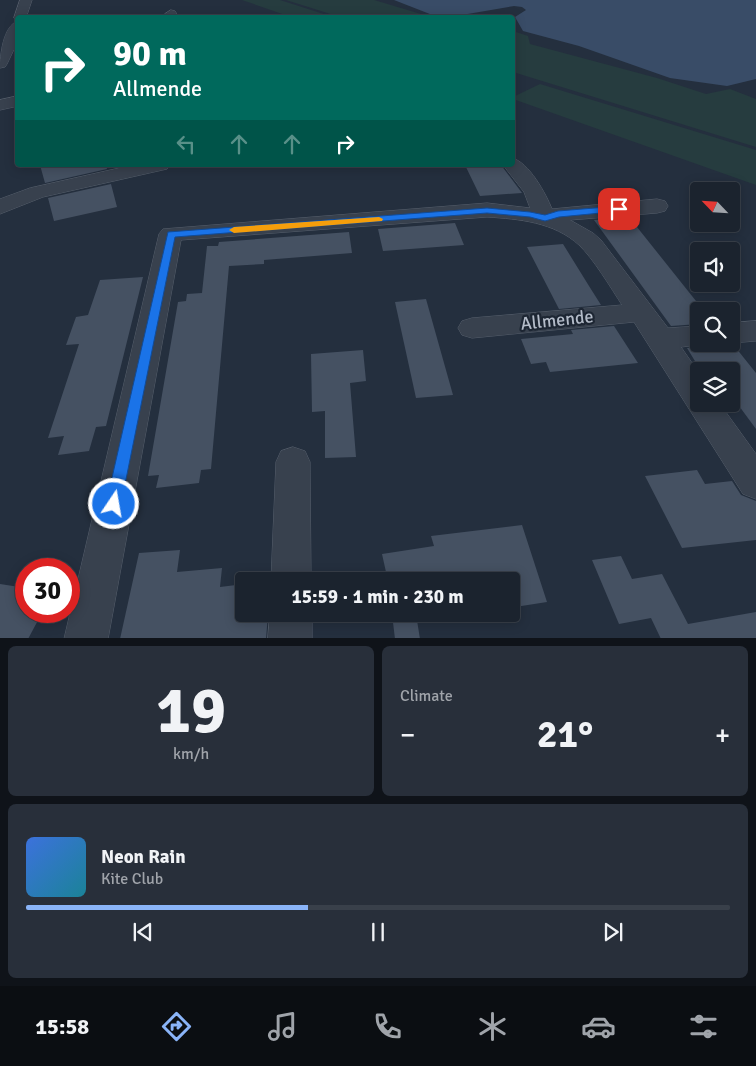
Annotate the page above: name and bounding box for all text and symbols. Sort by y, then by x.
text: 90 m [113,32,187,75]
icon: right [30,35,95,100]
text: Allmende [113,75,202,102]
icon: left [172,130,200,158]
icon: ahead [225,130,253,158]
icon: ahead [278,130,306,158]
icon: right [331,130,359,158]
north arrow [690,182,740,232]
map controls [690,182,740,412]
pin [598,188,640,230]
icon: arrive [605,195,633,223]
button: sound [690,242,740,292]
button: search [690,302,740,352]
street label: Allmende [520,305,594,335]
button: layers [690,362,740,412]
position arrow [87,477,139,529]
speed limit sign: 30 [15,558,80,623]
text: 15:59 · 1 min · 230 m [291,585,464,609]
text: 19 [156,671,226,751]
text: Climate [400,686,453,706]
text: 21° [537,711,593,758]
text: − [400,718,415,752]
text: + [715,718,730,752]
text: km/h [173,744,209,764]
text: Neon Rain [101,845,186,869]
text: Kite Club [101,869,163,889]
icon: previous [129,918,157,946]
icon: pause [364,918,392,946]
icon: next [599,918,627,946]
icon: directions [159,1009,194,1044]
icon: music [265,1009,300,1044]
icon: phone [370,1009,405,1044]
icon: climate [475,1009,510,1044]
icon: car [581,1009,616,1044]
icon: filters [686,1009,721,1044]
text: 15:58 [35,1013,89,1040]

